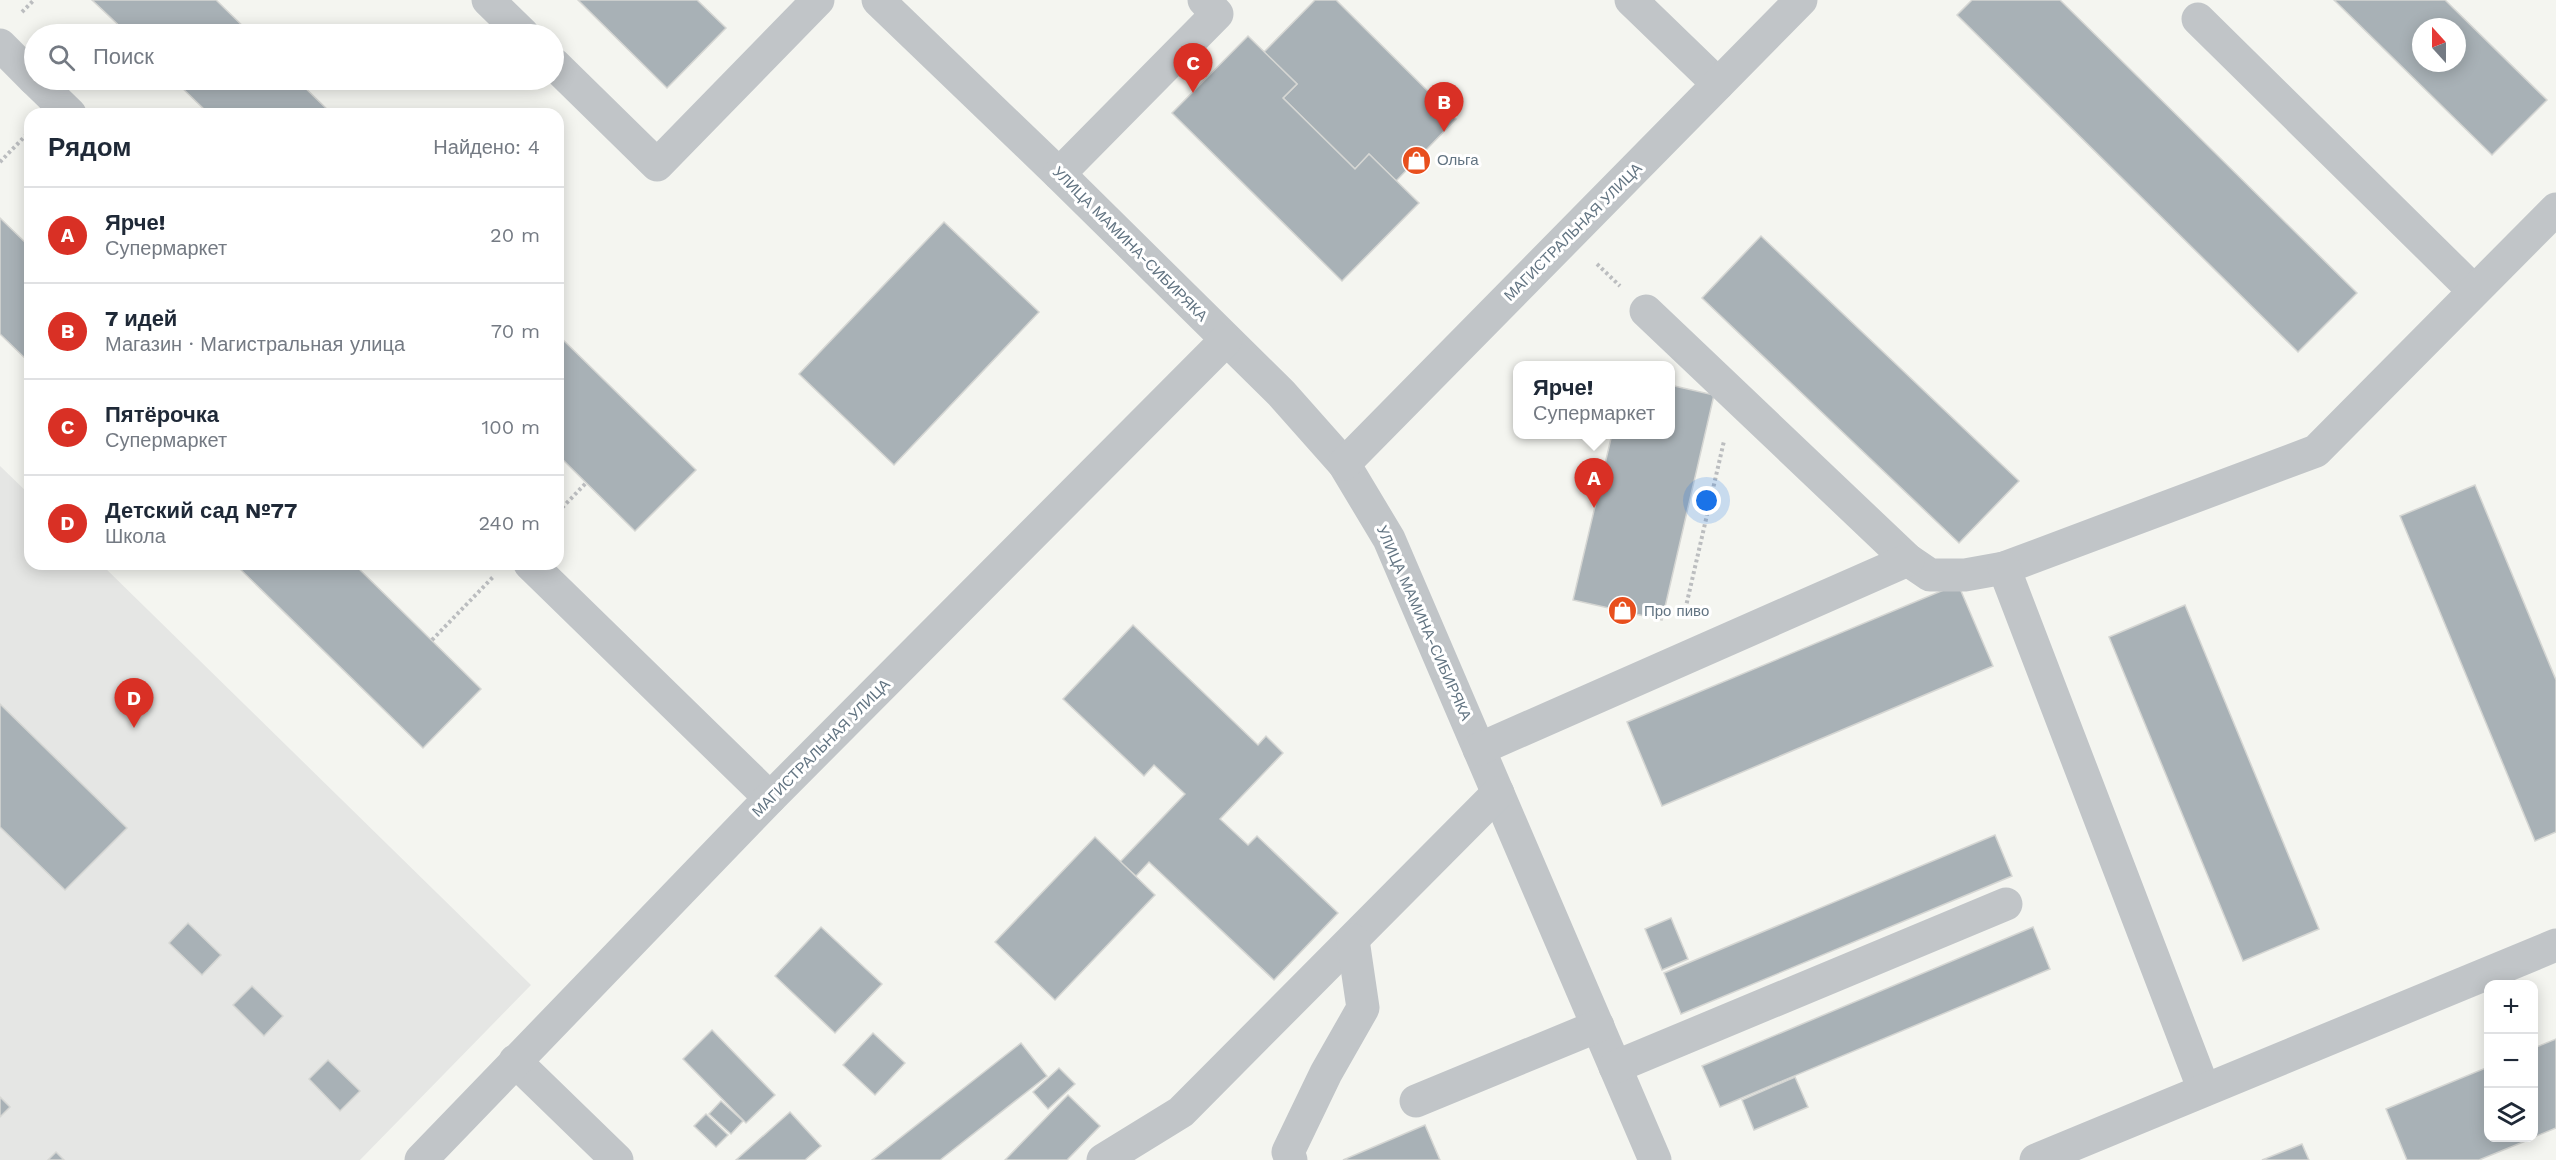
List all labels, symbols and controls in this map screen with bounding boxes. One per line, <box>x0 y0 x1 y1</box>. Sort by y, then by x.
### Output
north arrow <box>2412 18 2466 72</box>
search box <box>24 24 564 90</box>
icon: search <box>45 41 78 74</box>
text: Поиск <box>93 44 154 69</box>
pin: C <box>1174 44 1212 93</box>
pin: B <box>1424 82 1464 132</box>
text: Рядом <box>48 132 131 162</box>
text: Найдено: 4 <box>433 135 540 159</box>
shop icon: Ольга <box>1400 144 1432 176</box>
place label: Ольга <box>1437 151 1479 169</box>
street label: МАГИСТРАЛЬНАЯ УЛИЦА <box>1500 159 1646 305</box>
street label: УЛИЦА МАМИНА-СИБИРЯКА <box>1049 163 1211 325</box>
text: Ярче! <box>105 210 165 235</box>
text: A <box>61 223 74 247</box>
text: 20 m <box>490 223 540 247</box>
text: Супермаркет <box>105 236 227 260</box>
text: 7 идей <box>105 306 177 331</box>
text: B <box>61 319 74 343</box>
text: 70 m <box>491 319 540 343</box>
text: Магазин · Магистральная улица <box>105 332 405 356</box>
popup <box>1513 361 1675 439</box>
text: Ярче! <box>1533 375 1593 400</box>
text: Супермаркет <box>1533 401 1655 425</box>
text: Пятёрочка <box>105 402 219 427</box>
text: C <box>61 415 74 439</box>
text: 100 m <box>481 415 540 439</box>
text: Супермаркет <box>105 428 227 452</box>
pin: A <box>1574 458 1614 508</box>
your location <box>1692 486 1721 515</box>
text: Детский сад №77 <box>105 498 297 523</box>
text: D <box>60 511 75 535</box>
text: 240 m <box>478 511 540 535</box>
street label: УЛИЦА МАМИНА-СИБИРЯКА <box>1373 523 1475 723</box>
text: Школа <box>105 524 166 548</box>
shop icon: Про пиво <box>1607 595 1639 627</box>
place label: Про пиво <box>1644 602 1709 620</box>
street label: МАГИСТРАЛЬНАЯ УЛИЦА <box>748 675 894 821</box>
pin: D <box>114 678 154 728</box>
map controls <box>2484 980 2538 1142</box>
button: + <box>2484 980 2538 1034</box>
button: − <box>2484 1034 2538 1088</box>
button: layers <box>2484 1088 2538 1142</box>

